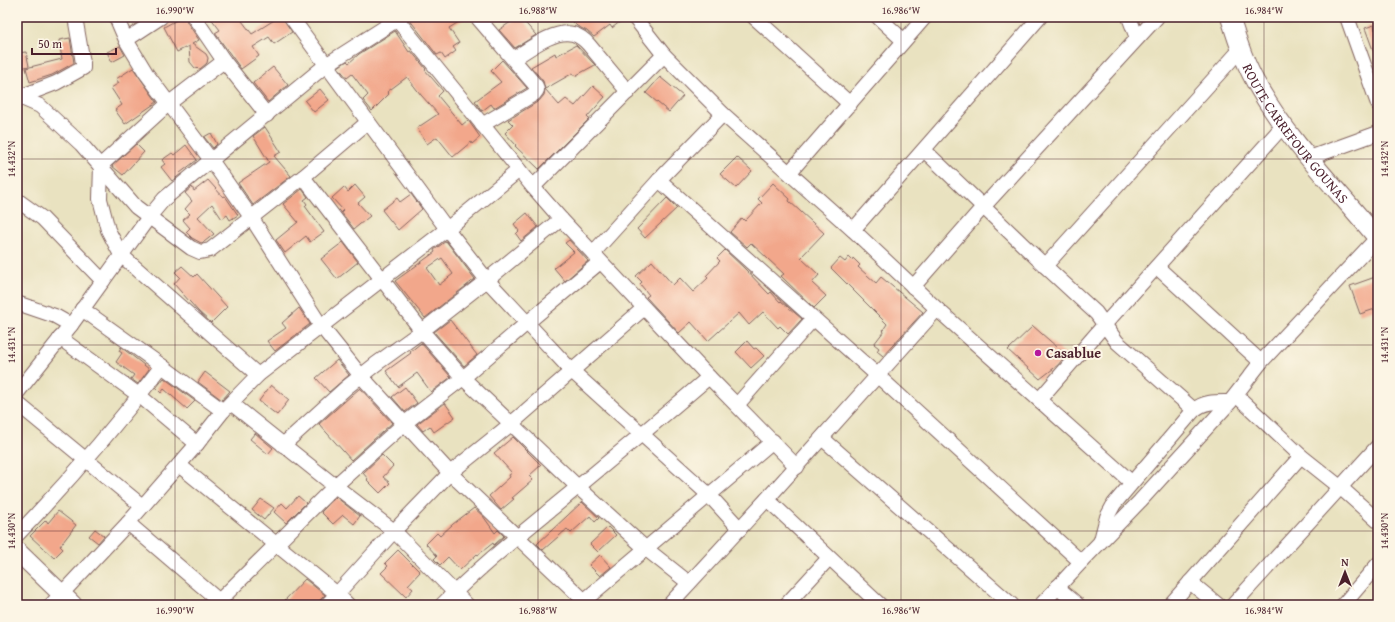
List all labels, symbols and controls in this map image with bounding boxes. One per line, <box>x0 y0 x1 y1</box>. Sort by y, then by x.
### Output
text: 16.990°W <box>156 3 195 18</box>
text: 16.988°W <box>519 3 558 18</box>
text: 16.986°W <box>882 3 921 18</box>
text: 16.984°W <box>1245 3 1284 18</box>
scale bar <box>32 30 116 56</box>
text: 50 m <box>38 35 62 52</box>
street label: ROUTE CARREFOUR GOUNAS <box>1238 60 1353 208</box>
text: 14.432°N <box>4 140 19 177</box>
text: 14.432°N <box>1377 140 1392 177</box>
text: 14.431°N <box>4 326 19 363</box>
text: 14.431°N <box>1377 326 1392 363</box>
place label: Casablue <box>1046 343 1101 363</box>
marker: Casablue <box>1033 348 1043 358</box>
text: 14.430°N <box>4 512 19 549</box>
text: 14.430°N <box>1377 512 1392 549</box>
north arrow <box>1325 552 1365 592</box>
text: N <box>1341 554 1349 570</box>
text: 16.990°W <box>156 603 195 618</box>
text: 16.988°W <box>519 603 558 618</box>
text: 16.986°W <box>882 603 921 618</box>
text: 16.984°W <box>1245 603 1284 618</box>

